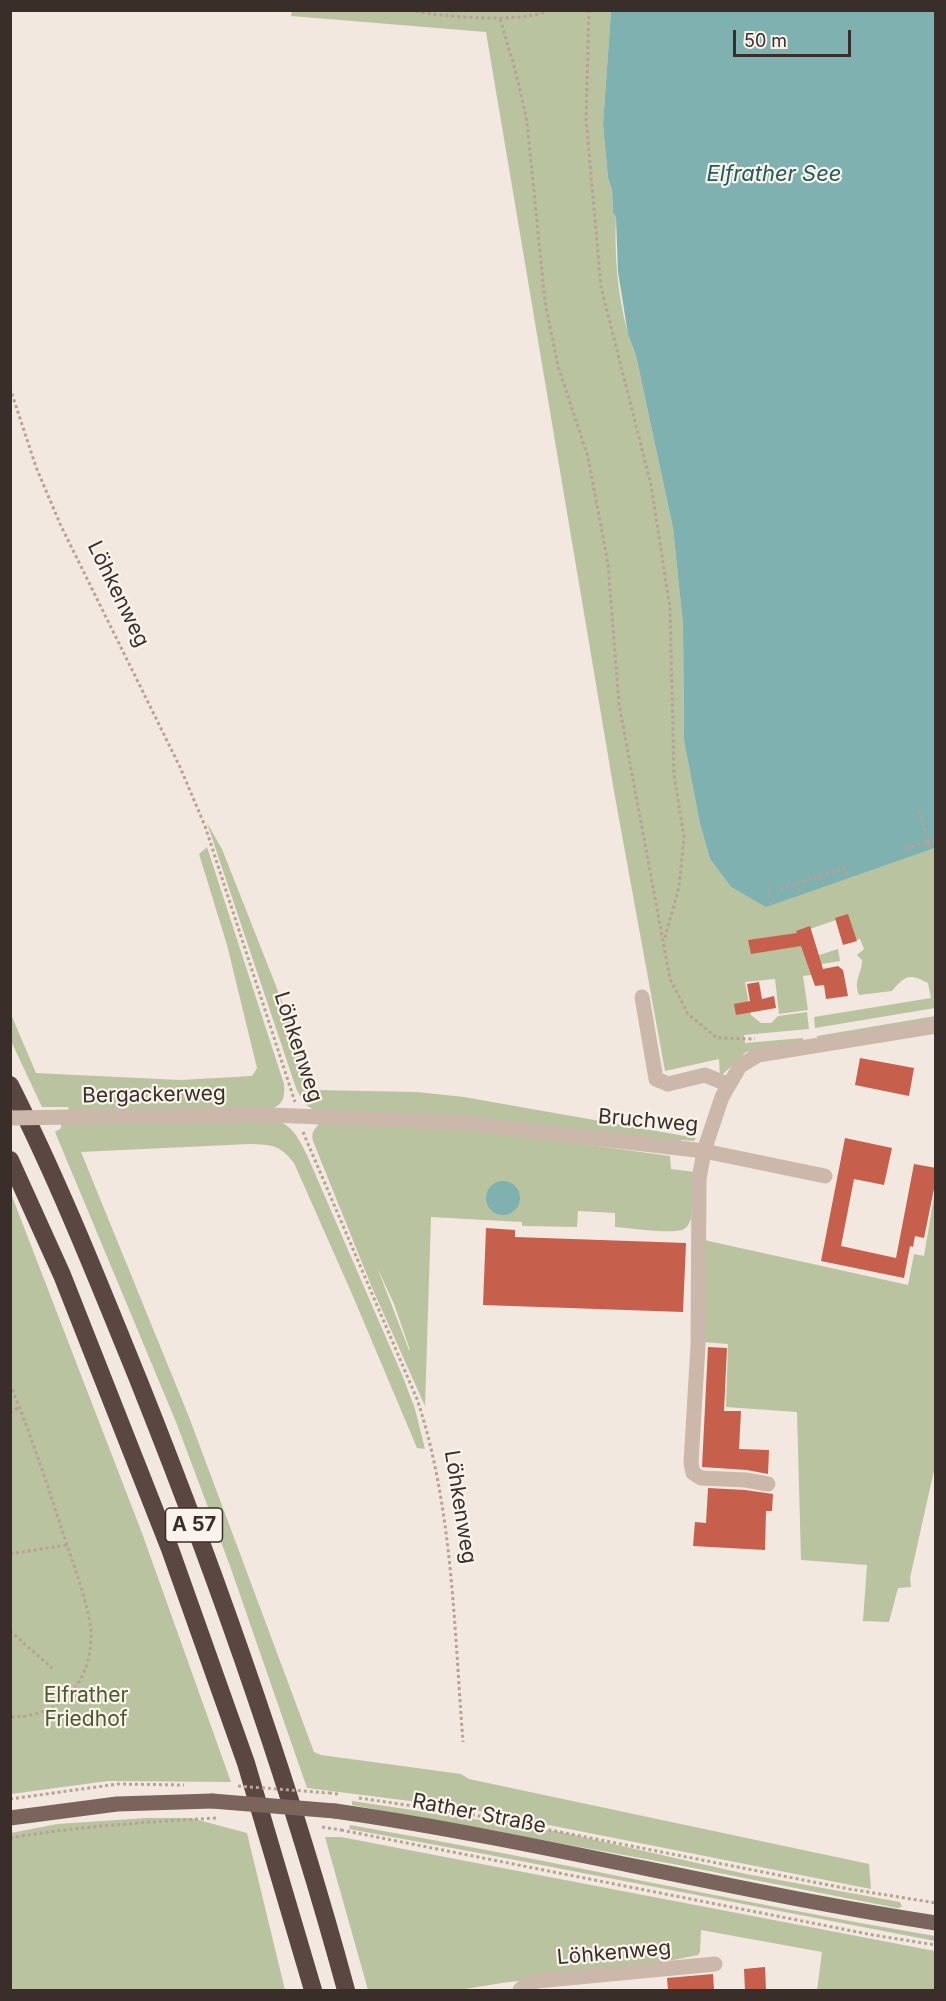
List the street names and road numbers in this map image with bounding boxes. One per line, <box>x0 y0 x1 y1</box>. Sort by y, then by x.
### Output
street label: Löhkenweg <box>82 537 154 651</box>
street label: Löhkenweg <box>268 989 328 1105</box>
street label: Bergackerweg <box>82 1081 226 1109</box>
street label: Bruchweg <box>597 1104 699 1138</box>
street label: Löhkenweg <box>439 1448 481 1566</box>
road number: A 57 <box>166 1508 222 1542</box>
street label: Rather Straße <box>410 1789 548 1839</box>
street label: Löhkenweg <box>556 1935 672 1971</box>

